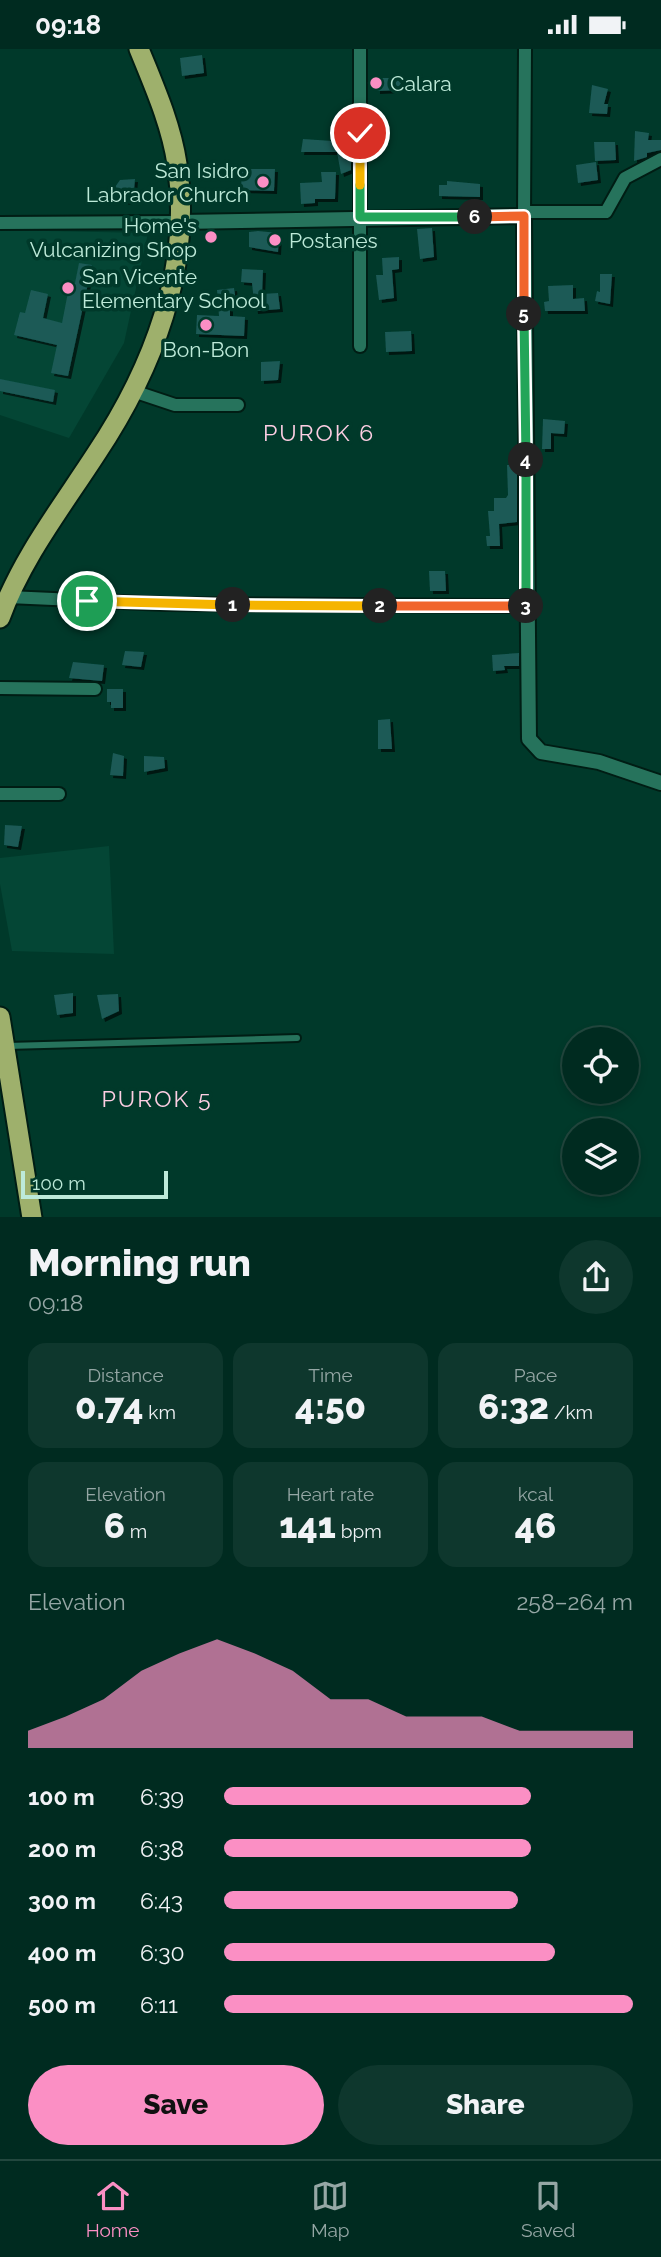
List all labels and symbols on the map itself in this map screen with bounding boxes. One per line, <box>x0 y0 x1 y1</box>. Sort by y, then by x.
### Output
place label: Calara <box>390 71 452 96</box>
marker: Calara <box>368 75 384 91</box>
pin <box>330 103 390 163</box>
place label: San Isidro Labrador Church <box>86 158 249 207</box>
marker: San Isidro Labrador Church <box>255 174 271 190</box>
pin: 6 <box>458 199 492 235</box>
place label: Home's Vulcanizing Shop <box>30 213 197 262</box>
place label: Postanes <box>289 228 378 253</box>
marker: Home's Vulcanizing Shop <box>203 229 219 245</box>
marker: Postanes <box>267 232 283 248</box>
place label: San Vicente Elementary School <box>82 264 266 313</box>
marker: San Vicente Elementary School <box>60 280 76 296</box>
pin: 5 <box>506 296 542 331</box>
marker: Bon-Bon <box>198 317 214 333</box>
place label: Bon-Bon <box>163 337 249 362</box>
district label: PUROK 6 <box>263 419 375 446</box>
pin: 4 <box>508 443 544 477</box>
pin <box>57 571 117 631</box>
pin: 1 <box>216 587 250 623</box>
pin: 2 <box>362 589 398 623</box>
pin: 3 <box>508 589 544 623</box>
district label: PUROK 5 <box>102 1085 212 1112</box>
scale bar <box>21 1169 168 1200</box>

